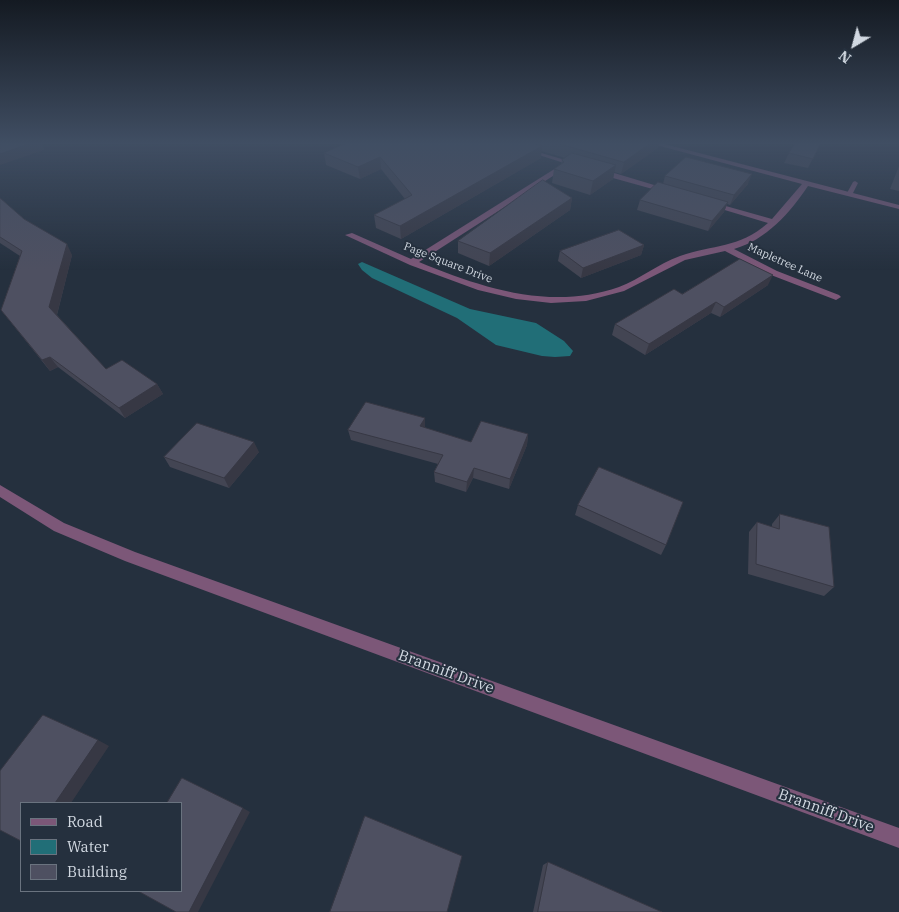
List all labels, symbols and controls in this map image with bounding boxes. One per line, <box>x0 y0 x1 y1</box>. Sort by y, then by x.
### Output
north arrow <box>829 20 879 70</box>
text: N <box>835 46 855 68</box>
street label: Page Square Drive <box>402 240 494 286</box>
street label: Mapletree Lane <box>746 241 824 285</box>
street label: Branniff Drive <box>396 646 496 698</box>
street label: Branniff Drive <box>776 785 876 837</box>
legend <box>20 802 182 892</box>
text: Road <box>67 812 103 831</box>
text: Water <box>67 837 109 856</box>
text: Building <box>67 862 127 881</box>

